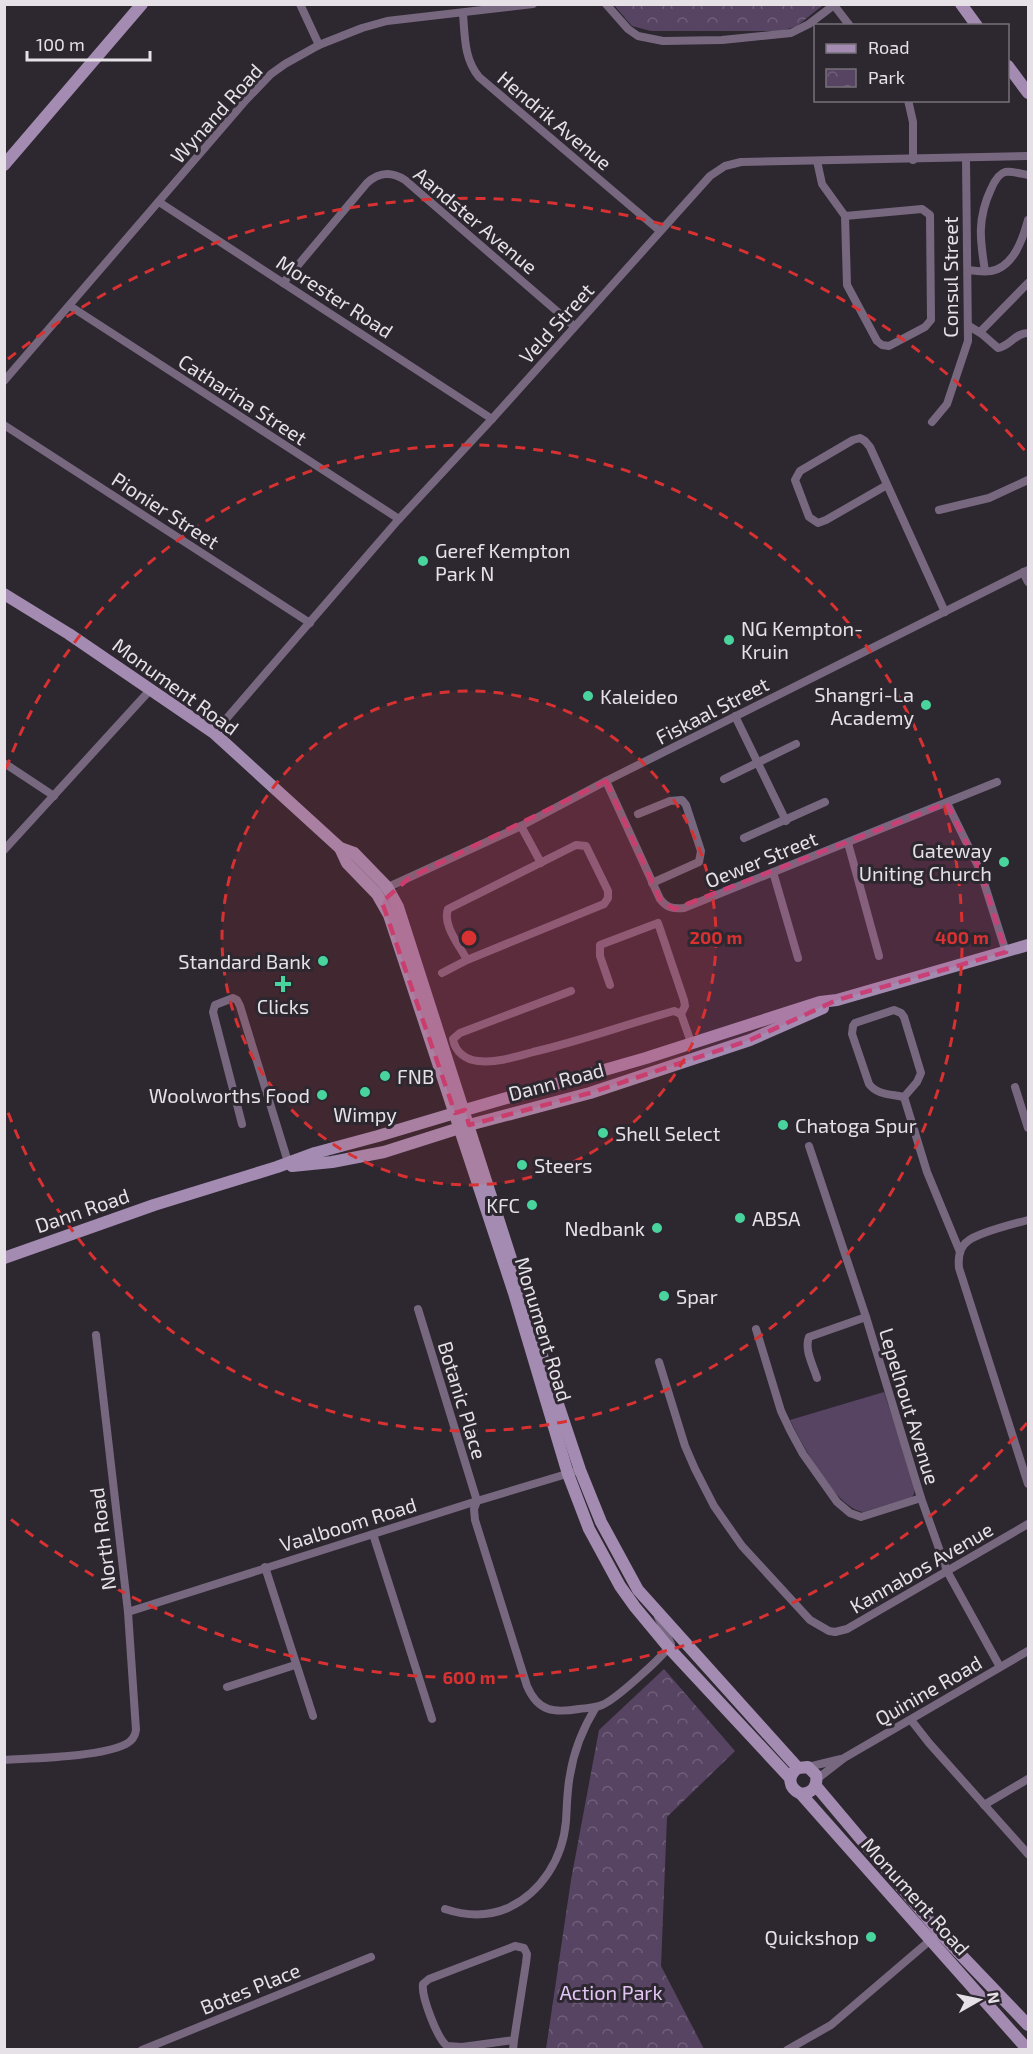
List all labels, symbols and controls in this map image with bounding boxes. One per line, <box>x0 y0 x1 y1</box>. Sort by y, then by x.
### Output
scale bar <box>27 24 150 62</box>
legend <box>814 24 1009 102</box>
text: 100 m <box>36 33 85 55</box>
text: Road <box>868 36 909 58</box>
street label: Wynand Road <box>165 58 267 168</box>
street label: Hendrik Avenue <box>493 65 617 175</box>
text: Park <box>868 66 905 88</box>
street label: Aandster Avenue <box>409 161 543 279</box>
street label: Consul Street <box>938 216 962 338</box>
street label: Morester Road <box>272 249 398 343</box>
street label: Veld Street <box>514 278 598 368</box>
street label: Catharina Street <box>174 349 312 450</box>
street label: Pionier Street <box>108 466 224 554</box>
place label: Geref Kempton Park N <box>435 538 570 585</box>
marker: Geref Kempton Park N <box>416 554 430 568</box>
place label: NG Kempton- Kruin <box>741 616 863 663</box>
street label: Monument Road <box>108 632 244 740</box>
marker: NG Kempton- Kruin <box>722 633 736 647</box>
street label: Fiskaal Street <box>652 671 773 749</box>
place label: Shangri-La Academy <box>814 682 914 729</box>
place label: Kaleideo <box>600 684 678 708</box>
marker: Kaleideo <box>581 689 595 703</box>
marker: Shangri-La Academy <box>919 698 933 712</box>
street label: Oewer Street <box>701 825 821 892</box>
place label: Gateway Uniting Church <box>859 838 992 885</box>
marker: Gateway Uniting Church <box>997 855 1011 869</box>
text: 200 m <box>690 926 742 948</box>
text: 400 m <box>935 926 989 948</box>
centre of rings <box>459 928 479 948</box>
place label: Standard Bank <box>178 949 311 973</box>
marker: Standard Bank <box>316 954 330 968</box>
marker: Clicks <box>276 977 290 991</box>
place label: Clicks <box>257 994 309 1018</box>
street label: Dann Road <box>506 1057 606 1105</box>
place label: FNB <box>397 1064 434 1088</box>
marker: FNB <box>378 1069 392 1083</box>
place label: Woolworths Food <box>149 1083 310 1107</box>
marker: Wimpy <box>358 1085 372 1099</box>
marker: Woolworths Food <box>315 1088 329 1102</box>
place label: Wimpy <box>333 1102 397 1126</box>
place label: Chatoga Spur <box>795 1113 917 1137</box>
marker: Chatoga Spur <box>776 1118 790 1132</box>
place label: Shell Select <box>615 1121 721 1145</box>
marker: Shell Select <box>596 1126 610 1140</box>
place label: Steers <box>534 1153 592 1177</box>
marker: Steers <box>515 1158 529 1172</box>
street label: Dann Road <box>32 1183 132 1237</box>
place label: KFC <box>486 1193 520 1217</box>
marker: KFC <box>525 1198 539 1212</box>
place label: ABSA <box>752 1206 801 1230</box>
marker: ABSA <box>733 1211 747 1225</box>
place label: Nedbank <box>565 1216 645 1240</box>
marker: Nedbank <box>650 1221 664 1235</box>
street label: Monument Road <box>511 1254 577 1404</box>
place label: Spar <box>676 1284 718 1308</box>
marker: Spar <box>657 1289 671 1303</box>
street label: Lepelhout Avenue <box>875 1325 945 1487</box>
street label: Botanic Place <box>434 1338 492 1462</box>
street label: North Road <box>84 1486 120 1592</box>
street label: Vaalboom Road <box>277 1492 419 1556</box>
street label: Kannabos Avenue <box>845 1516 997 1618</box>
street label: Quinine Road <box>870 1650 986 1730</box>
text: 600 m <box>442 1666 496 1688</box>
street label: Monument Road <box>857 1832 975 1960</box>
place label: Quickshop <box>765 1925 859 1949</box>
marker: Quickshop <box>864 1930 878 1944</box>
street label: Botes Place <box>196 1957 304 2019</box>
north arrow <box>949 1970 1009 2030</box>
park label: Action Park <box>559 1980 663 2004</box>
text: N <box>984 1990 1005 2005</box>

